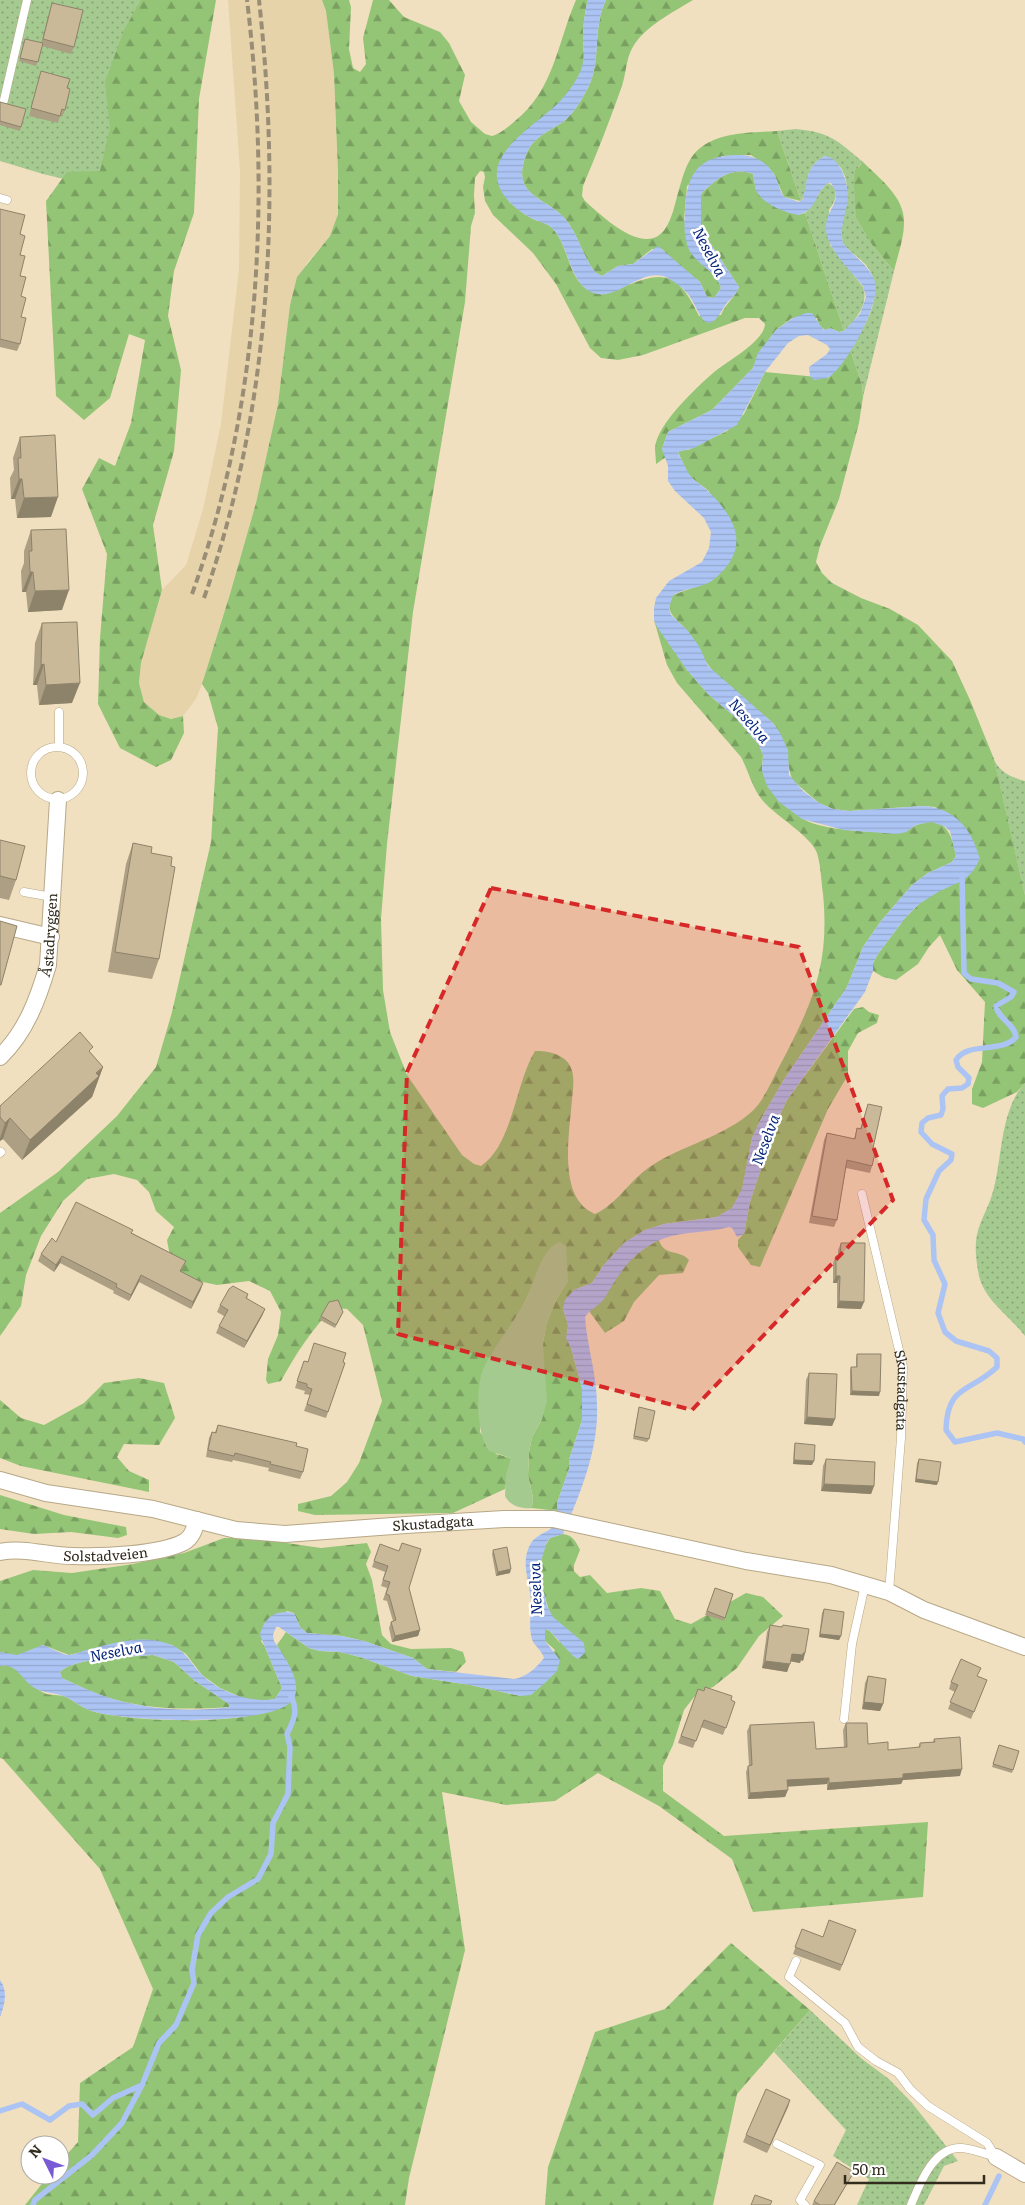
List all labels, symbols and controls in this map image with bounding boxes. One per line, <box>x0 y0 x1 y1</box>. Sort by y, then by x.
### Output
water label: Neselva <box>688 223 733 280</box>
water label: Neselva <box>724 692 776 748</box>
street label: Åstadryggen <box>34 892 61 979</box>
water label: Neselva <box>744 1110 785 1168</box>
street label: Skustadgata <box>890 1347 914 1432</box>
street label: Skustadgata <box>391 1510 474 1535</box>
street label: Solstadveien <box>63 1541 149 1565</box>
water label: Neselva <box>522 1562 547 1616</box>
water label: Neselva <box>88 1634 144 1667</box>
north arrow <box>20 2135 70 2185</box>
text: N <box>23 2139 46 2162</box>
scale bar <box>845 2152 984 2184</box>
text: 50 m <box>852 2157 886 2180</box>

